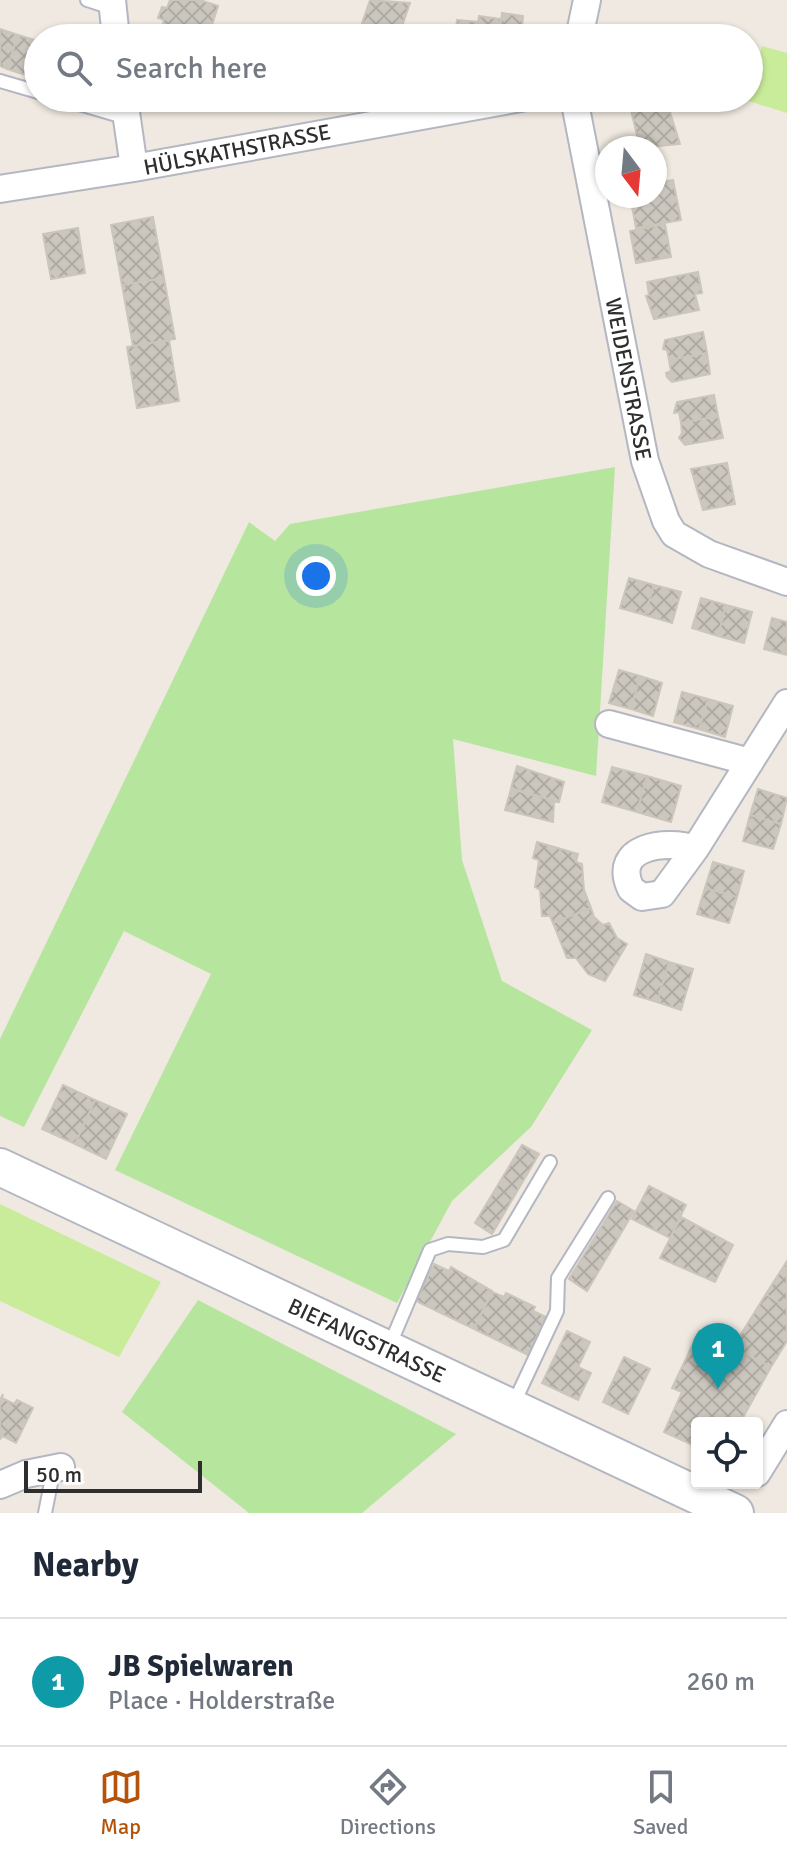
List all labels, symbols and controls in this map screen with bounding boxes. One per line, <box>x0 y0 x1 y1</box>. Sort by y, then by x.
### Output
search box <box>24 24 763 112</box>
icon: search <box>52 46 96 90</box>
text: Search here <box>116 50 267 87</box>
street label: HÜLSKATHSTRASSE <box>141 118 333 181</box>
north arrow <box>595 136 667 208</box>
street label: WEIDENSTRASSE <box>599 295 658 463</box>
your location <box>296 556 336 596</box>
street label: BIEFANGSTRASSE <box>284 1292 450 1389</box>
pin: 1 <box>692 1323 744 1389</box>
map controls <box>691 1417 763 1489</box>
button: locate <box>691 1417 763 1489</box>
scale bar <box>24 1457 202 1493</box>
text: 50 m <box>36 1461 82 1488</box>
text: Nearby <box>32 1544 139 1586</box>
text: JB Spielwaren <box>108 1648 294 1685</box>
text: 1 <box>51 1666 65 1698</box>
text: 260 m <box>686 1666 755 1698</box>
text: Place · Holderstraße <box>108 1685 335 1717</box>
tab: Map <box>99 1765 143 1840</box>
tab: Directions <box>340 1765 436 1840</box>
tab: Saved <box>633 1765 688 1840</box>

